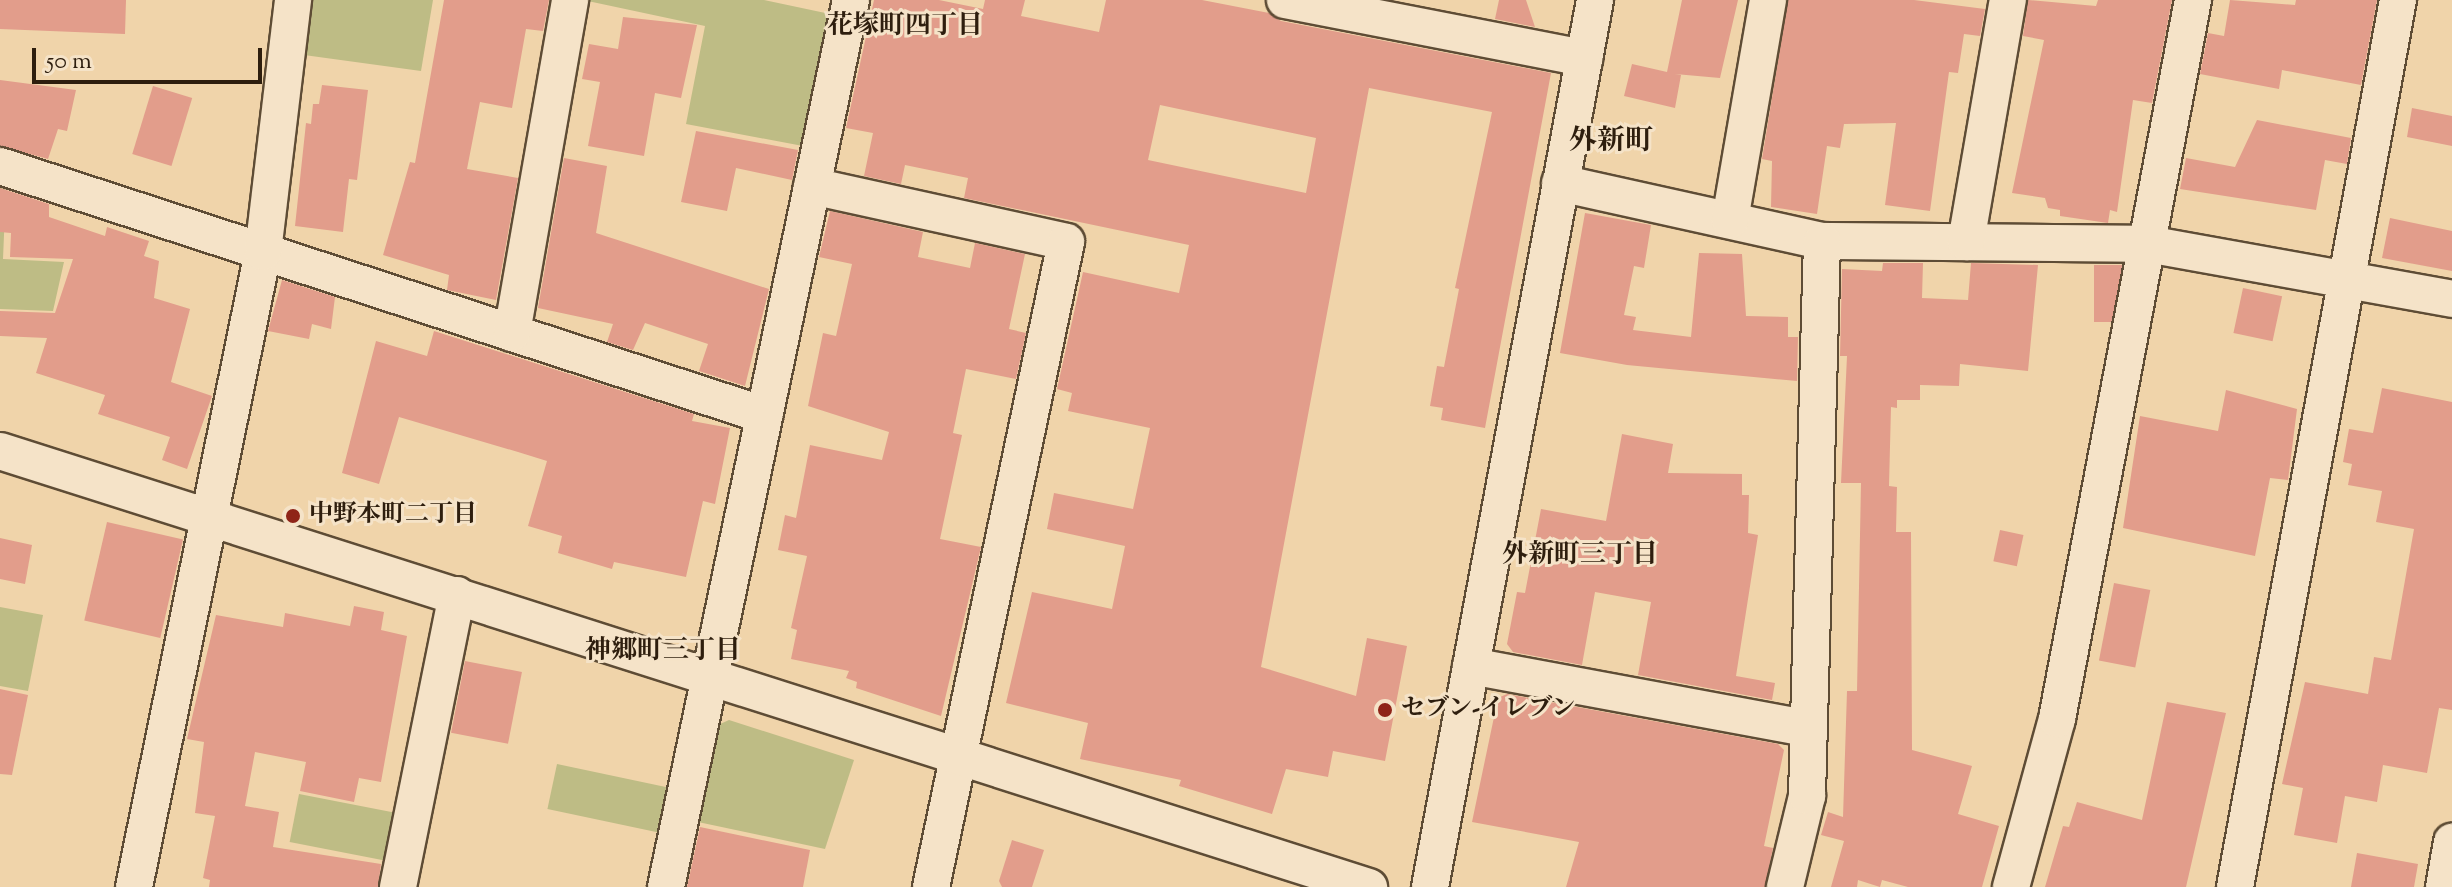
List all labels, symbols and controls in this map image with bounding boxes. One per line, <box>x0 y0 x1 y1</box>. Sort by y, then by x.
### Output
district label: 花塚町四丁目 <box>827 11 983 43</box>
scale bar <box>36 32 266 82</box>
text: 50 m <box>46 45 92 79</box>
district label: 外新町 <box>1569 125 1653 159</box>
place label: 中野本町二丁目 <box>309 502 477 530</box>
marker: 中野本町二丁目 <box>284 507 302 525</box>
district label: 外新町三丁目 <box>1502 540 1658 572</box>
district label: 神郷町三丁目 <box>585 636 741 668</box>
place label: セブン-イレブン <box>1401 696 1577 724</box>
marker: セブン-イレブン <box>1376 701 1394 719</box>

